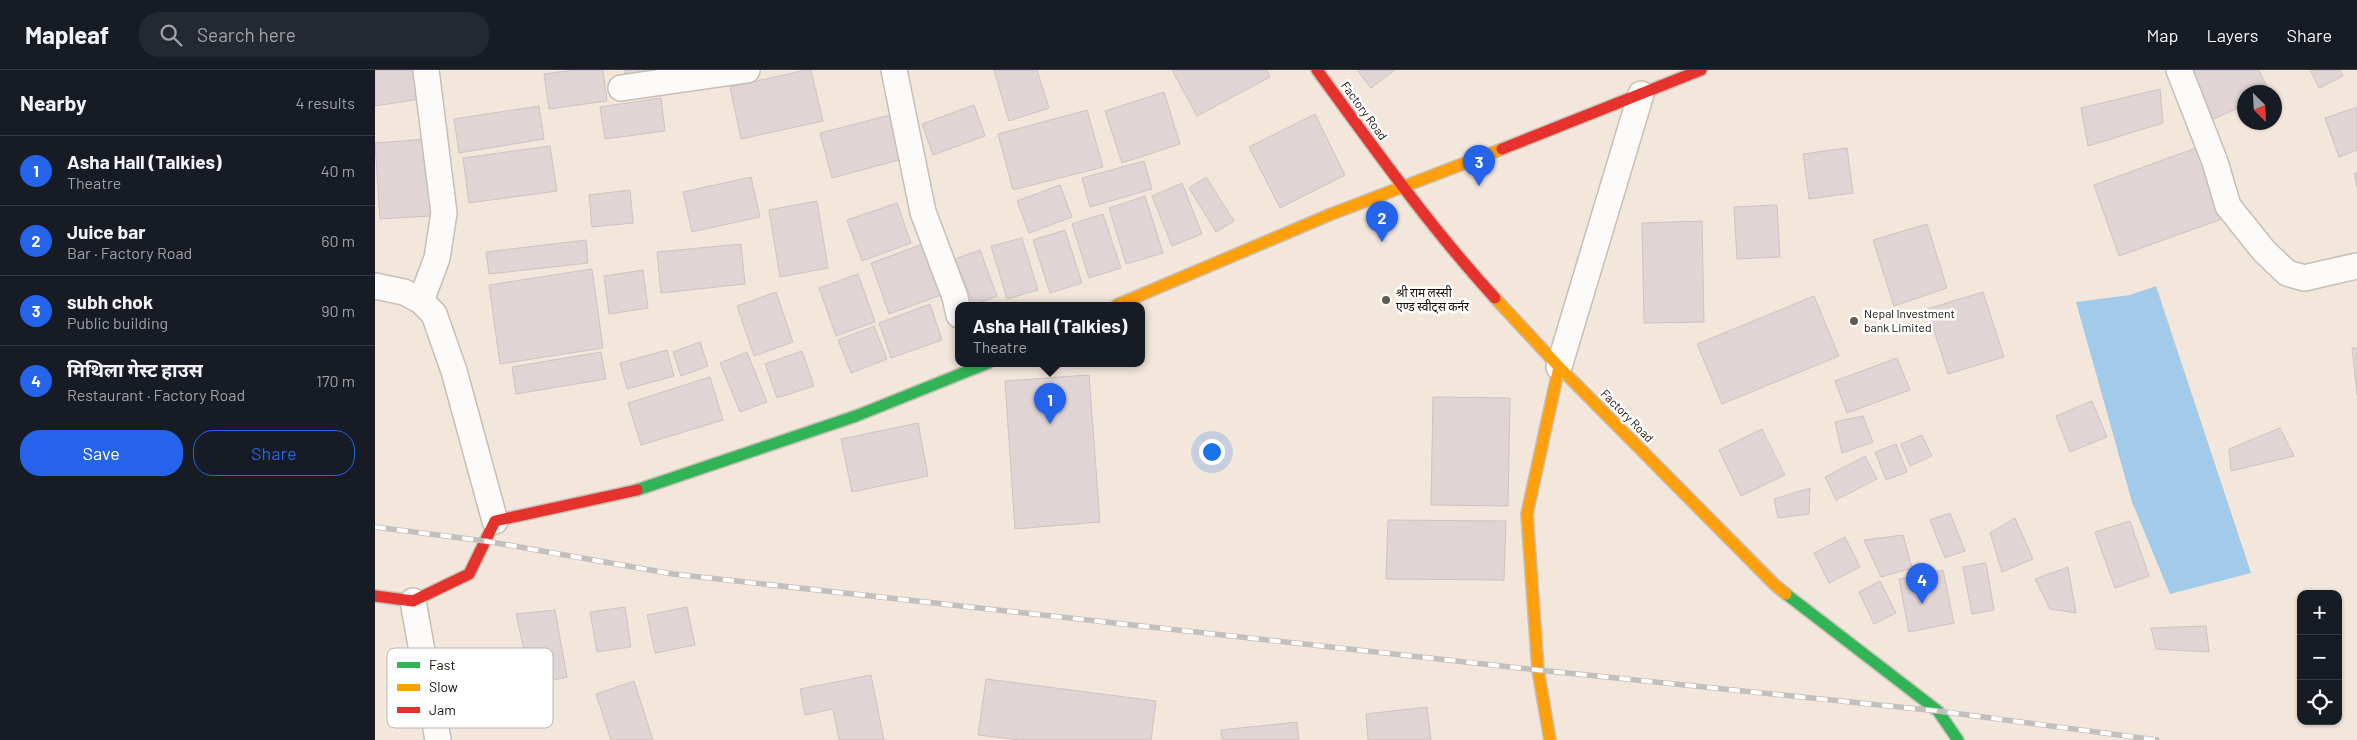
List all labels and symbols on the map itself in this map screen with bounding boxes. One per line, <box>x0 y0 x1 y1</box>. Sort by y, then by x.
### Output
street label: Factory Road <box>1339 79 1391 142</box>
north arrow <box>2237 85 2282 130</box>
pin: 3 <box>1463 145 1495 186</box>
pin: 2 <box>1366 201 1398 242</box>
place label: श्री राम लस्सी एण्ड स्वीट्स कर्नर <box>1396 285 1470 314</box>
marker: श्री राम लस्सी एण्ड स्वीट्स कर्नर <box>1380 294 1392 306</box>
place label: Nepal Investment bank Limited <box>1864 306 1955 334</box>
marker: Nepal Investment bank Limited <box>1848 315 1860 327</box>
pin: 1 <box>1034 383 1066 424</box>
street label: Factory Road <box>1598 386 1657 445</box>
your location <box>1199 439 1225 465</box>
pin: 4 <box>1906 563 1938 604</box>
legend <box>387 648 553 728</box>
text: Fast <box>429 656 455 673</box>
text: Slow <box>429 678 458 695</box>
text: Jam <box>429 701 456 718</box>

